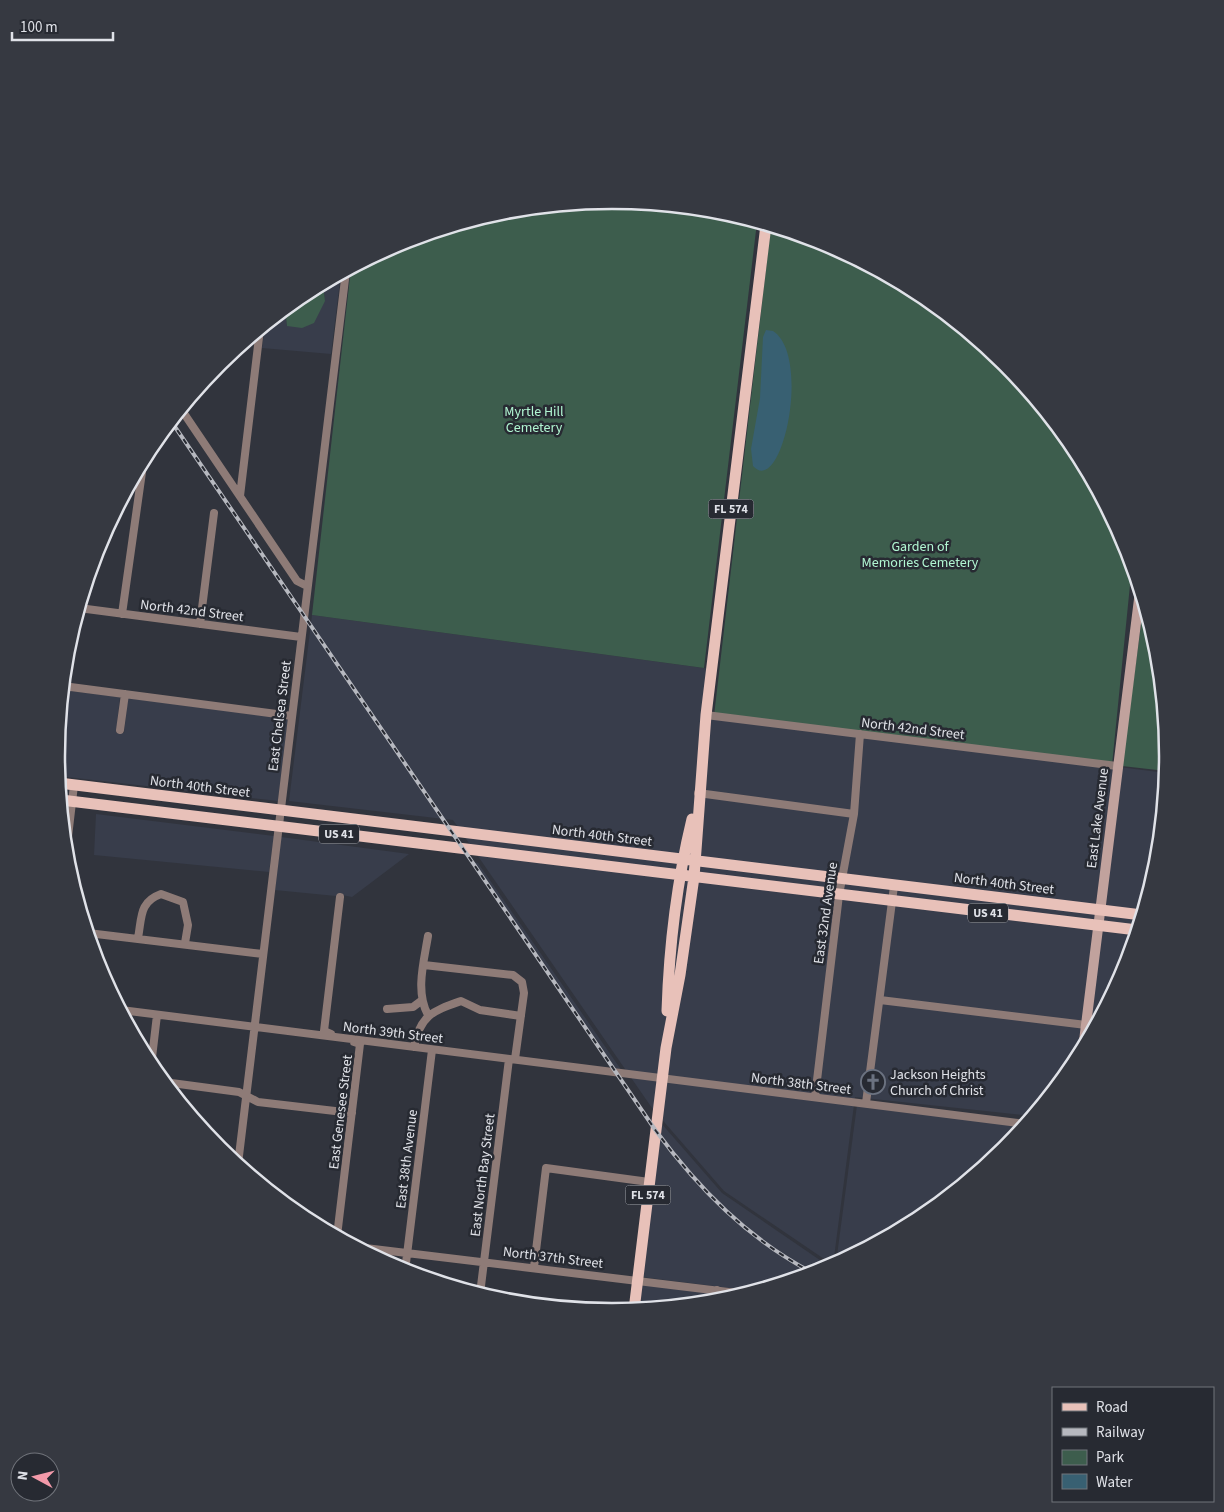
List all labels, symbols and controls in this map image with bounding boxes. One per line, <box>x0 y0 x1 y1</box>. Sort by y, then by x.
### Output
scale bar <box>12 10 114 42</box>
text: 100 m <box>20 17 58 38</box>
park label: Myrtle Hill Cemetery <box>504 402 564 438</box>
road number: FL 574 <box>708 499 754 518</box>
park label: Garden of Memories Cemetery <box>862 537 979 573</box>
street label: North 42nd Street <box>139 595 245 627</box>
street label: East Chelsea Street <box>263 659 297 773</box>
street label: North 42nd Street <box>860 713 966 745</box>
street label: East Lake Avenue <box>1082 767 1114 869</box>
street label: North 40th Street <box>149 771 251 803</box>
street label: North 40th Street <box>551 820 653 852</box>
road number: US 41 <box>319 824 359 844</box>
street label: East 32nd Avenue <box>809 861 843 965</box>
street label: North 40th Street <box>953 868 1055 900</box>
road number: US 41 <box>968 904 1008 922</box>
street label: North 39th Street <box>342 1017 444 1049</box>
street label: East Genesee Street <box>324 1053 358 1171</box>
place label: Jackson Heights Church of Christ <box>890 1065 986 1101</box>
street label: North 38th Street <box>750 1068 852 1100</box>
church icon: Jackson Heights Church of Christ <box>860 1069 886 1095</box>
street label: East 38th Avenue <box>391 1108 423 1210</box>
street label: East North Bay Street <box>466 1112 501 1238</box>
road number: FL 574 <box>626 1186 670 1204</box>
street label: North 37th Street <box>502 1242 604 1274</box>
legend <box>1052 1387 1214 1502</box>
text: Road <box>1096 1397 1128 1418</box>
text: Railway <box>1096 1422 1145 1443</box>
text: Park <box>1096 1447 1125 1468</box>
north arrow <box>10 1452 60 1502</box>
text: N <box>13 1470 34 1481</box>
text: Water <box>1096 1472 1133 1493</box>

